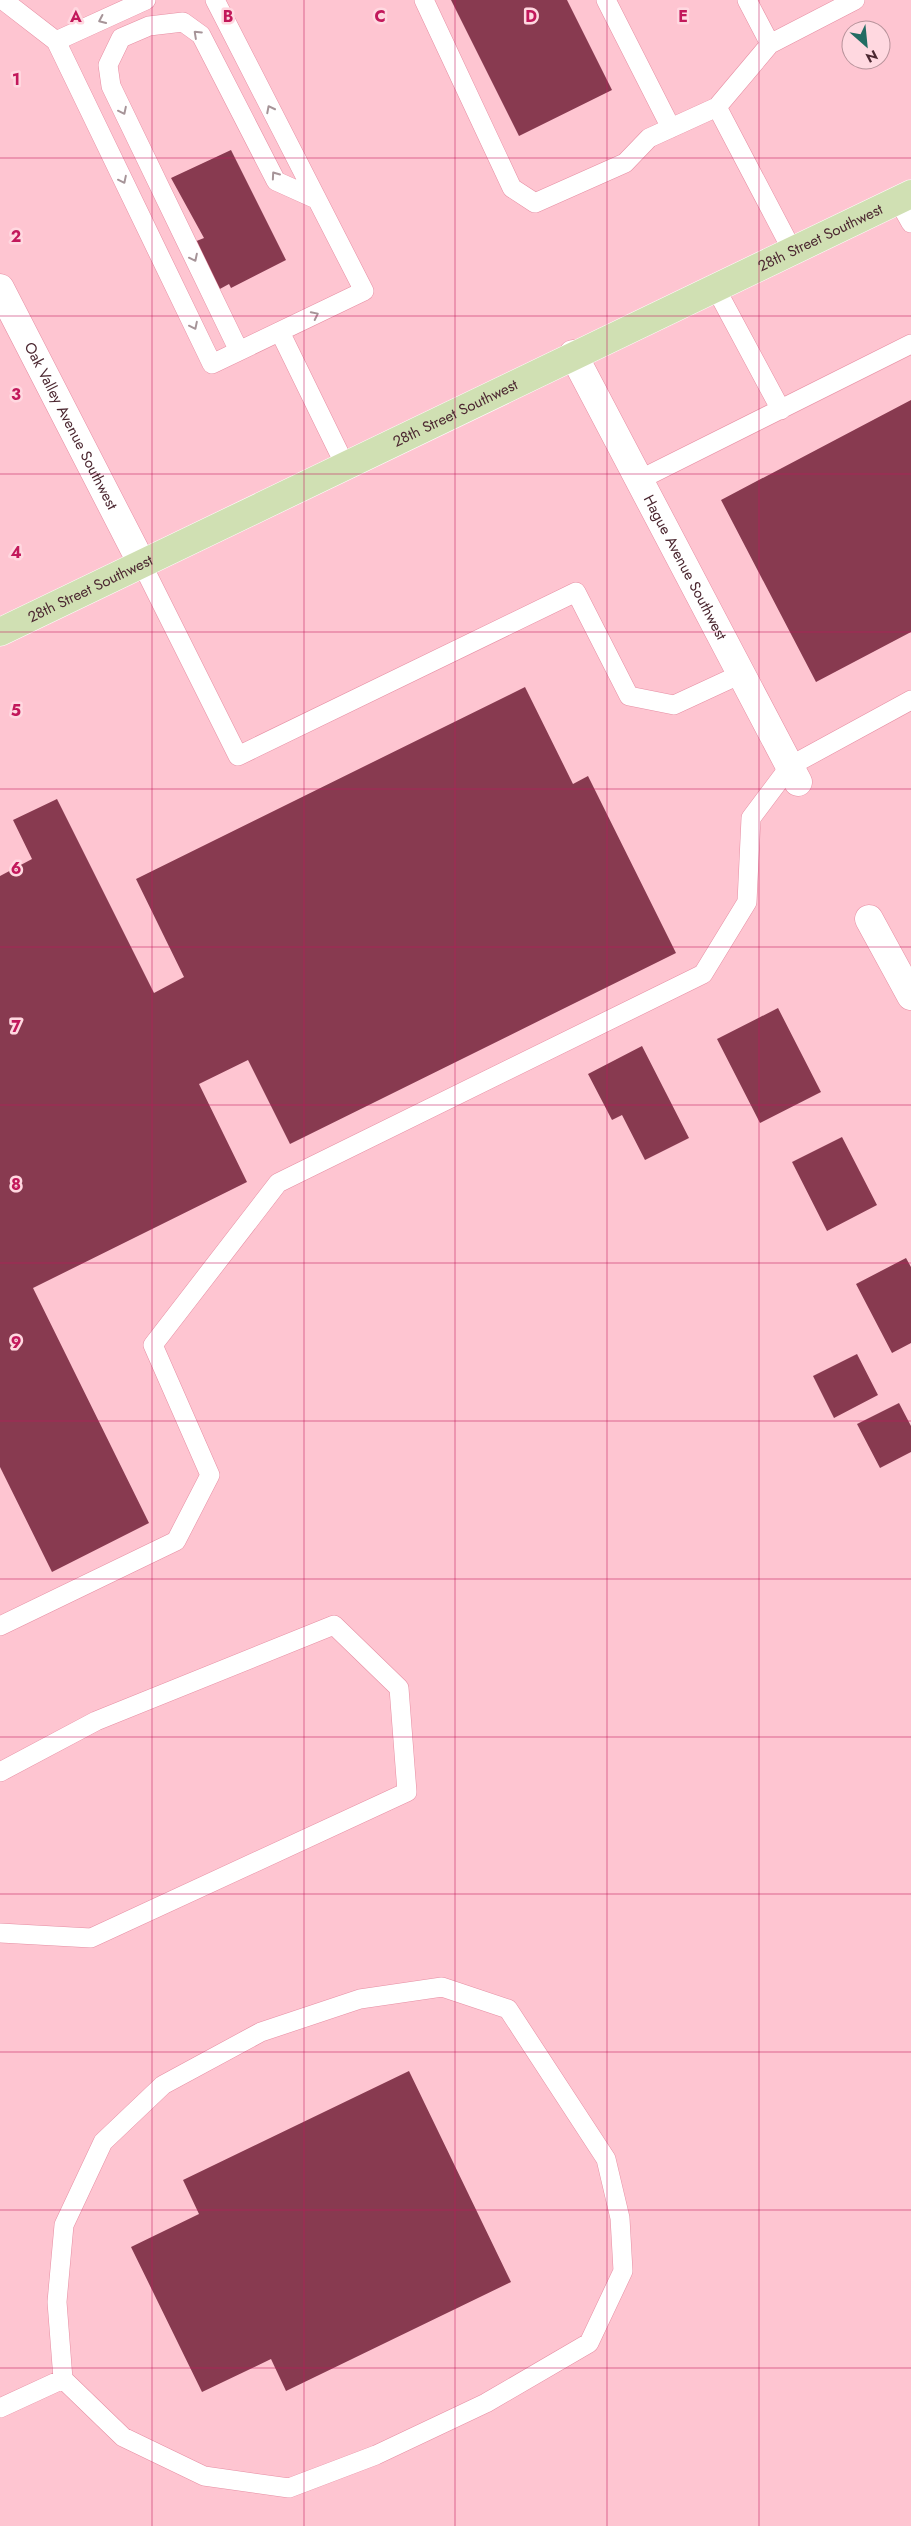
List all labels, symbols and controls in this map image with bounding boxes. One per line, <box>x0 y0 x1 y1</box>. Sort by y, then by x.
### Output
text: A <box>69 5 82 28</box>
text: B <box>223 5 233 28</box>
text: C <box>374 5 386 28</box>
text: D <box>525 5 537 28</box>
text: E <box>678 5 688 28</box>
one-way arrow <box>98 14 107 25</box>
north arrow <box>841 20 891 70</box>
one-way arrow <box>194 31 203 40</box>
text: N <box>862 45 881 68</box>
text: 1 <box>12 68 20 91</box>
one-way arrow <box>266 105 276 114</box>
one-way arrow <box>117 106 127 115</box>
one-way arrow <box>271 172 281 181</box>
one-way arrow <box>117 175 127 184</box>
street label: 28th Street Southwest <box>754 198 887 277</box>
text: 2 <box>11 225 21 248</box>
one-way arrow <box>187 253 198 262</box>
one-way arrow <box>309 311 318 321</box>
one-way arrow <box>187 321 197 330</box>
street label: Oak Valley Avenue Southwest <box>19 338 123 514</box>
street label: 28th Street Southwest <box>389 374 522 453</box>
text: 3 <box>11 383 21 406</box>
street label: Hague Avenue Southwest <box>638 491 733 644</box>
text: 4 <box>10 541 22 564</box>
street label: 28th Street Southwest <box>24 549 157 628</box>
text: 5 <box>11 699 21 722</box>
text: 6 <box>11 857 21 880</box>
text: 7 <box>11 1015 21 1038</box>
text: 8 <box>11 1173 21 1196</box>
text: 9 <box>11 1331 21 1354</box>

